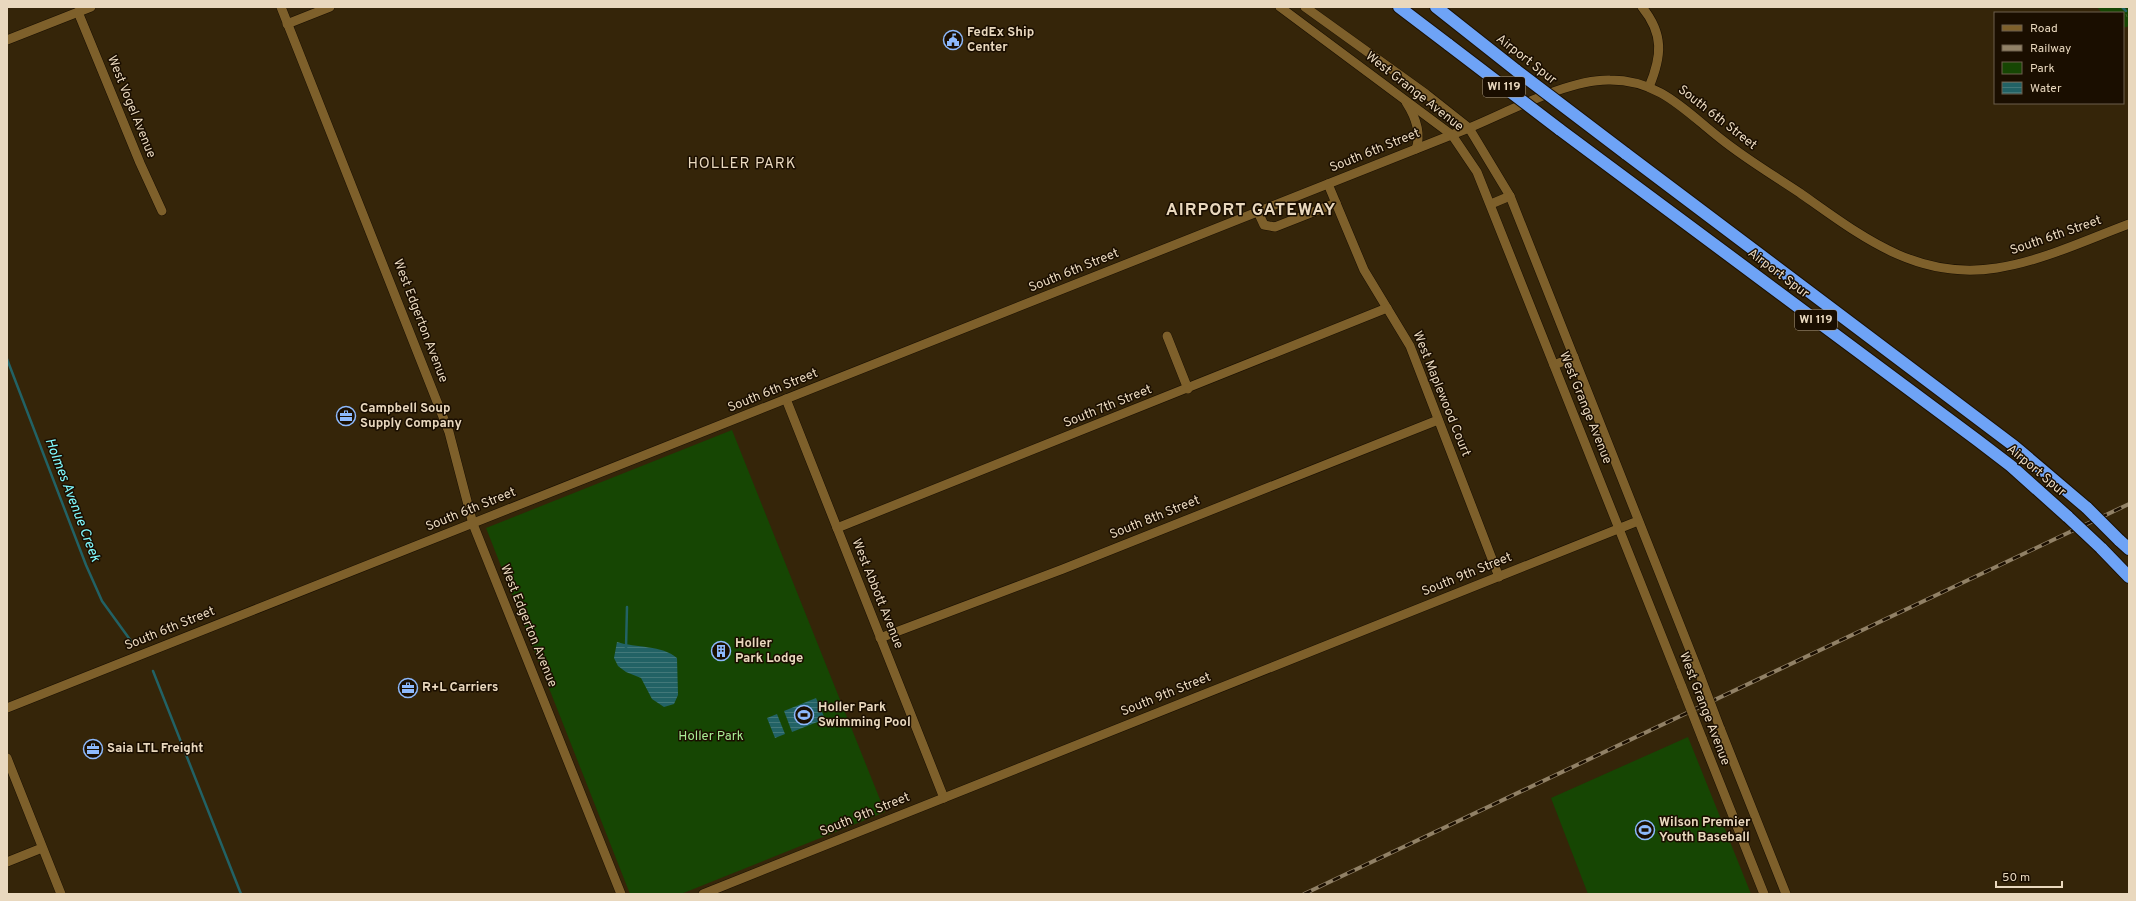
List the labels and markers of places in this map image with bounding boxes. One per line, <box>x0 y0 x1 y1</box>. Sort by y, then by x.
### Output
place label: FedEx Ship Center <box>967 25 1034 56</box>
public building icon: FedEx Ship Center <box>942 29 964 51</box>
place label: Campbell Soup Supply Company <box>360 401 462 432</box>
office icon: Campbell Soup Supply Company <box>335 405 357 427</box>
place label: Holler Park Lodge <box>735 636 803 667</box>
building icon: Holler Park Lodge <box>710 640 732 662</box>
office icon: R+L Carriers <box>397 677 419 699</box>
place label: R+L Carriers <box>422 680 498 696</box>
place label: Holler Park Swimming Pool <box>818 700 911 731</box>
sports icon: Holler Park Swimming Pool <box>793 704 815 726</box>
office icon: Saia LTL Freight <box>82 738 104 760</box>
place label: Saia LTL Freight <box>107 741 203 757</box>
place label: Wilson Premier Youth Baseball <box>1659 815 1751 846</box>
sports icon: Wilson Premier Youth Baseball <box>1634 819 1656 841</box>

